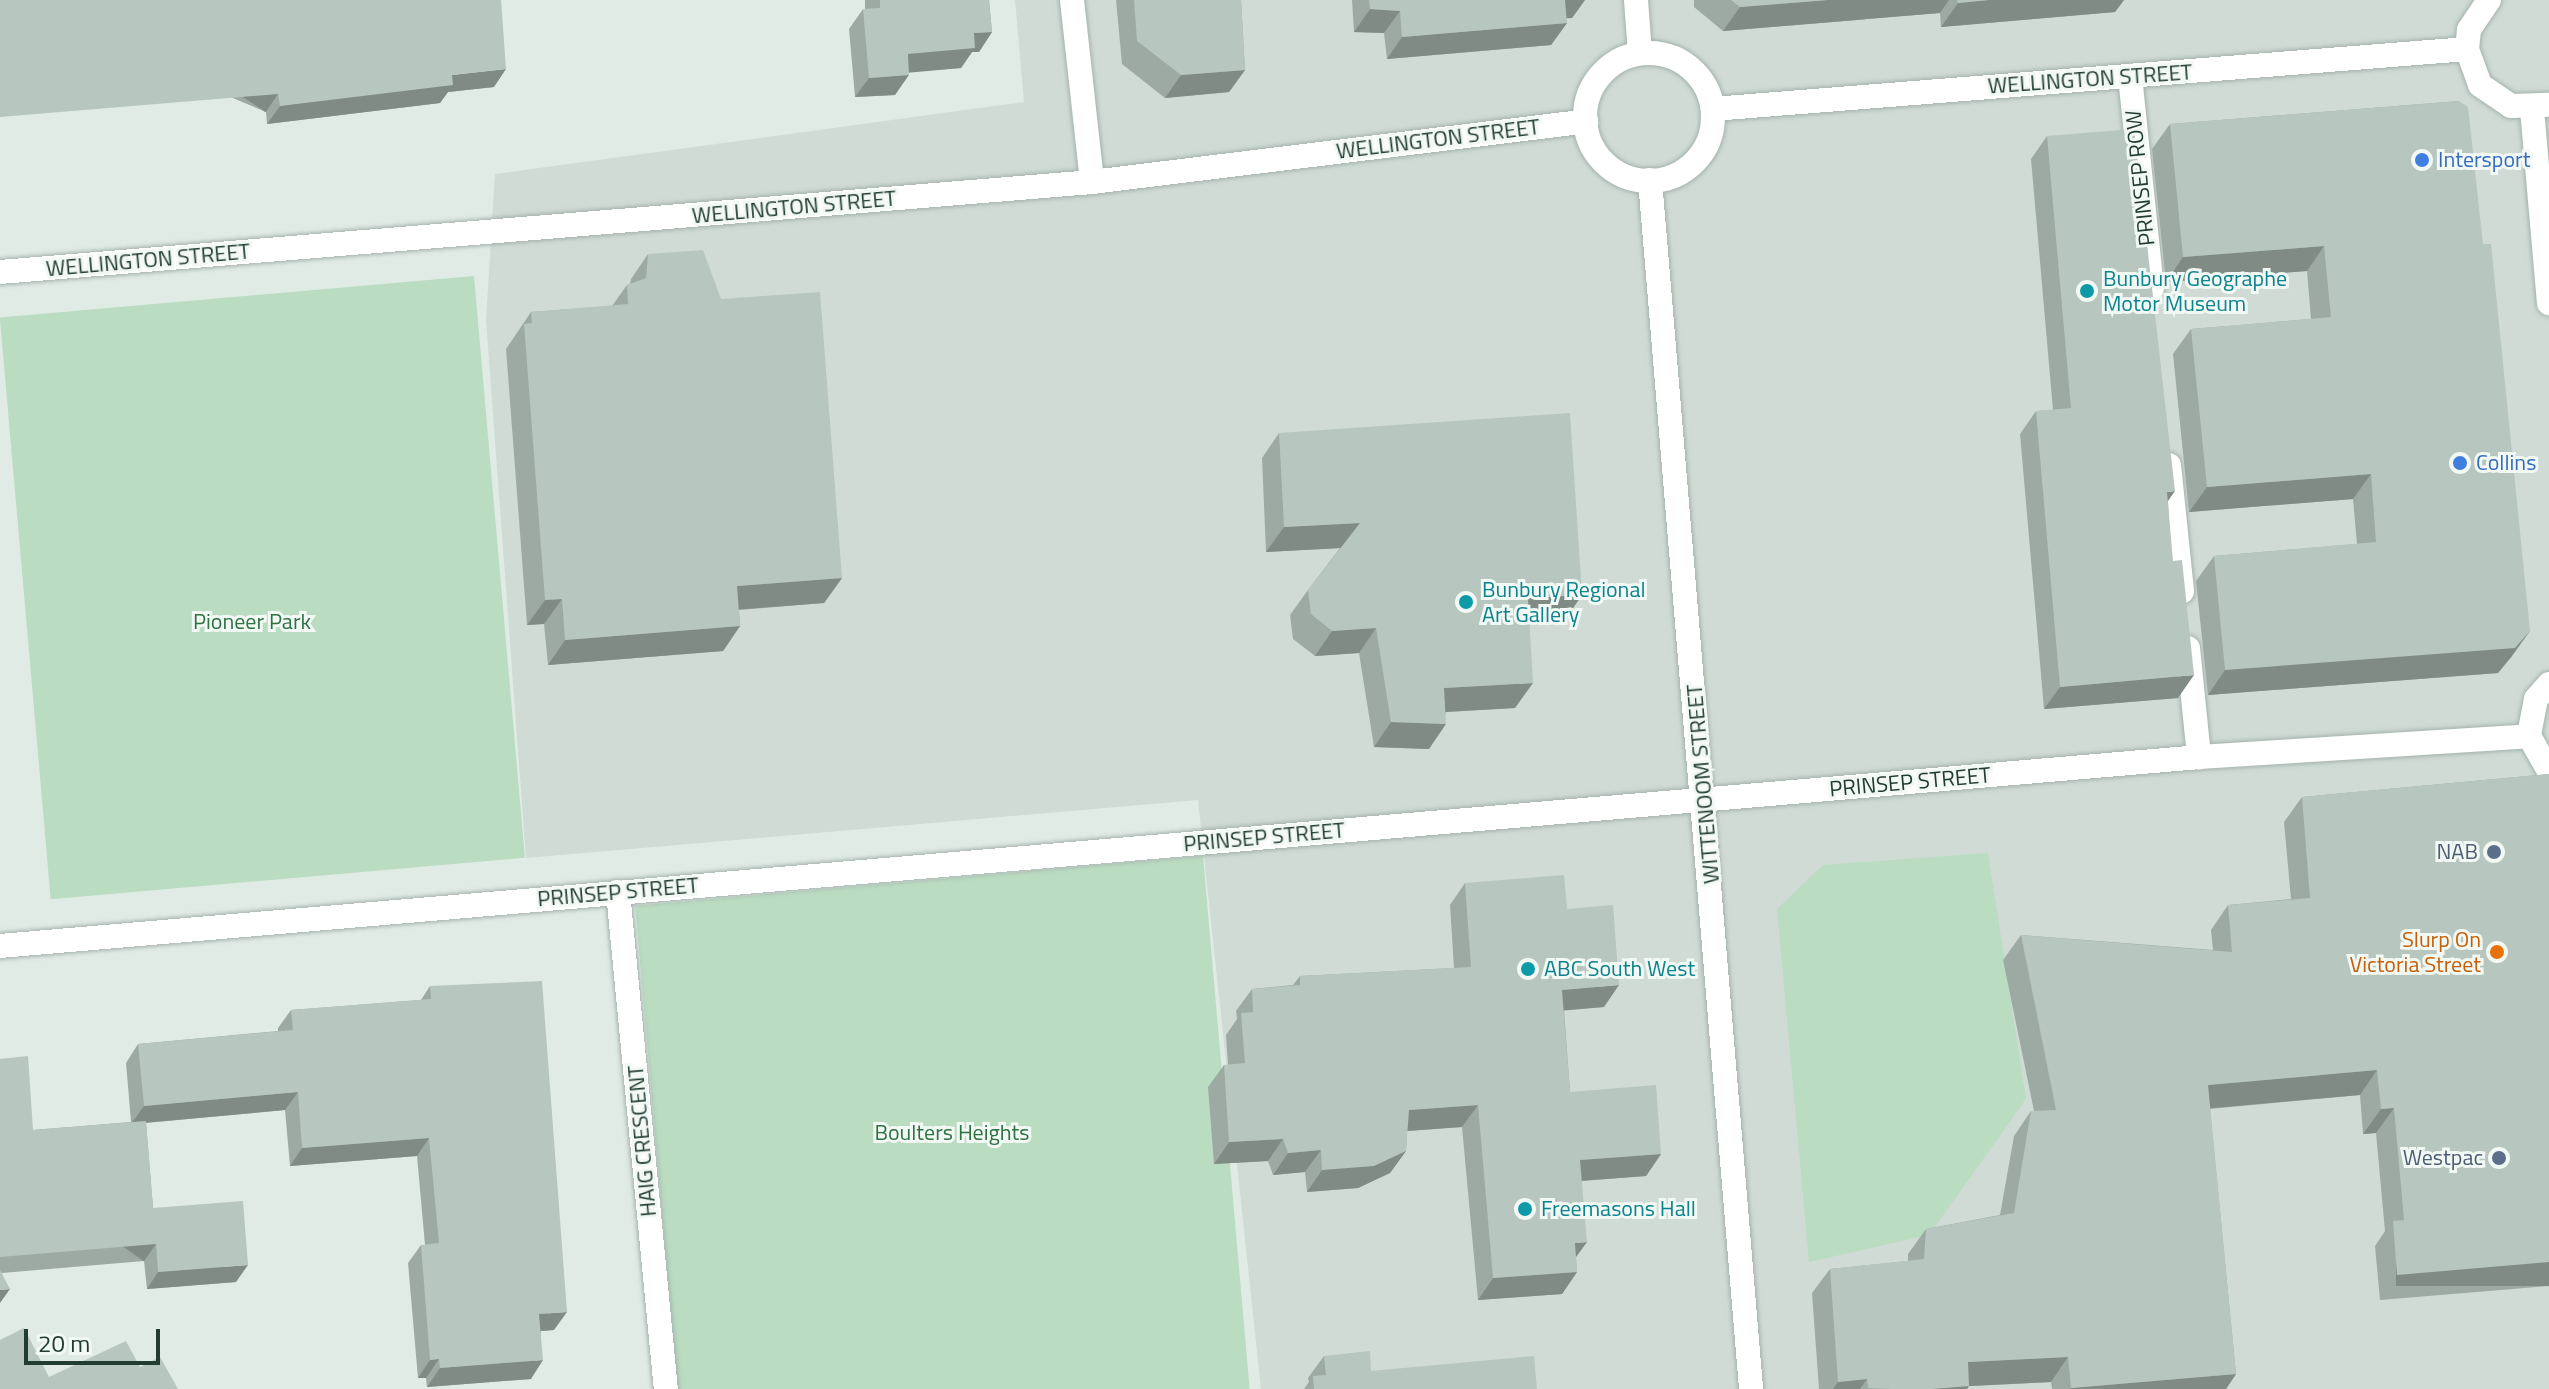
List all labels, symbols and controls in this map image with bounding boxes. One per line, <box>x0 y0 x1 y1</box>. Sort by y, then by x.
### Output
street label: WELLINGTON STREET <box>1987 59 2193 99</box>
street label: PRINSEP ROW <box>2120 109 2160 247</box>
street label: WELLINGTON STREET <box>1335 113 1541 165</box>
place label: Intersport <box>2438 147 2530 173</box>
marker: Intersport <box>2413 151 2431 169</box>
street label: WELLINGTON STREET <box>691 185 897 229</box>
street label: WELLINGTON STREET <box>45 238 251 282</box>
place label: Bunbury Geographe Motor Museum <box>2103 265 2287 316</box>
marker: Bunbury Geographe Motor Museum <box>2078 282 2096 300</box>
place label: Collins <box>2476 450 2536 476</box>
marker: Collins <box>2451 454 2469 472</box>
place label: Bunbury Regional Art Gallery <box>1482 576 1646 628</box>
marker: Bunbury Regional Art Gallery <box>1457 593 1475 611</box>
park label: Pioneer Park <box>193 609 311 635</box>
street label: WITTENOOM STREET <box>1681 683 1725 885</box>
street label: PRINSEP STREET <box>1828 762 1992 802</box>
street label: PRINSEP STREET <box>1182 817 1346 857</box>
place label: NAB <box>2436 839 2478 865</box>
marker: NAB <box>2485 843 2503 861</box>
street label: PRINSEP STREET <box>536 872 700 912</box>
place label: Slurp On Victoria Street <box>2349 926 2481 978</box>
marker: Slurp On Victoria Street <box>2488 943 2506 961</box>
place label: ABC South West <box>1544 956 1695 982</box>
marker: ABC South West <box>1519 960 1537 978</box>
street label: HAIG CRESCENT <box>622 1064 662 1218</box>
park label: Boulters Heights <box>874 1120 1030 1146</box>
place label: Westpac <box>2403 1145 2483 1171</box>
marker: Westpac <box>2490 1149 2508 1167</box>
place label: Freemasons Hall <box>1541 1196 1696 1222</box>
marker: Freemasons Hall <box>1516 1200 1534 1218</box>
scale bar <box>28 1313 164 1363</box>
text: 20 m <box>38 1325 90 1361</box>

